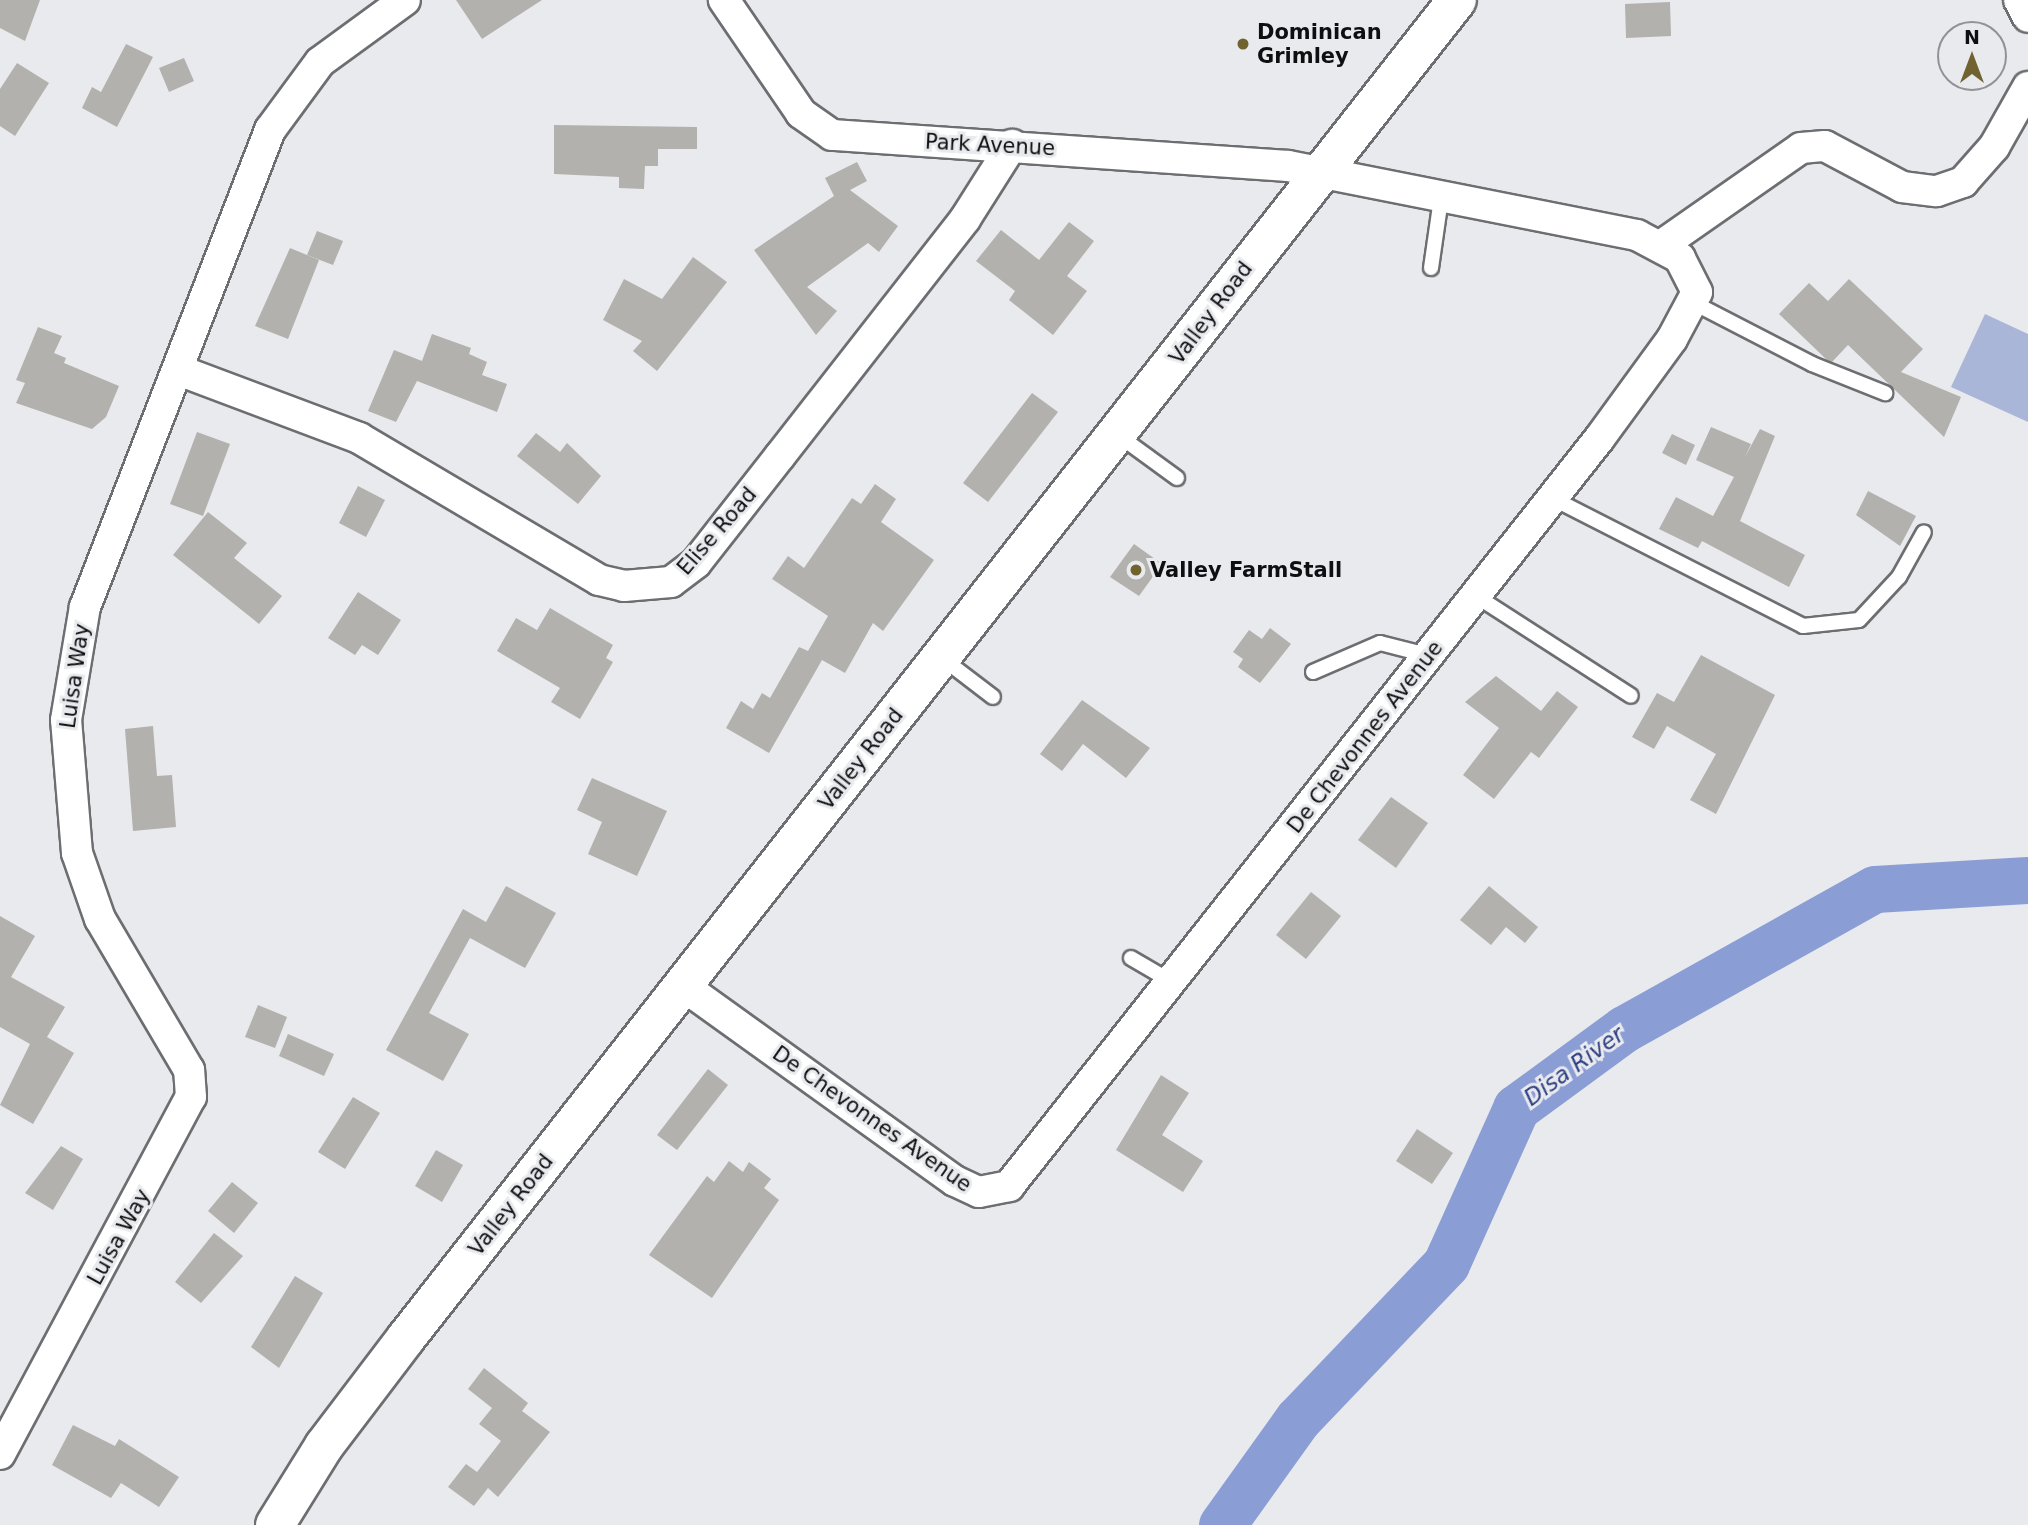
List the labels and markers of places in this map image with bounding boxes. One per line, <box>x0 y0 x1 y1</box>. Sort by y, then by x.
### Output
place label: Dominican Grimley <box>1257 19 1382 69</box>
marker: Dominican Grimley <box>1235 36 1251 52</box>
place label: Valley FarmStall <box>1150 557 1342 583</box>
marker: Valley FarmStall <box>1128 562 1144 578</box>

